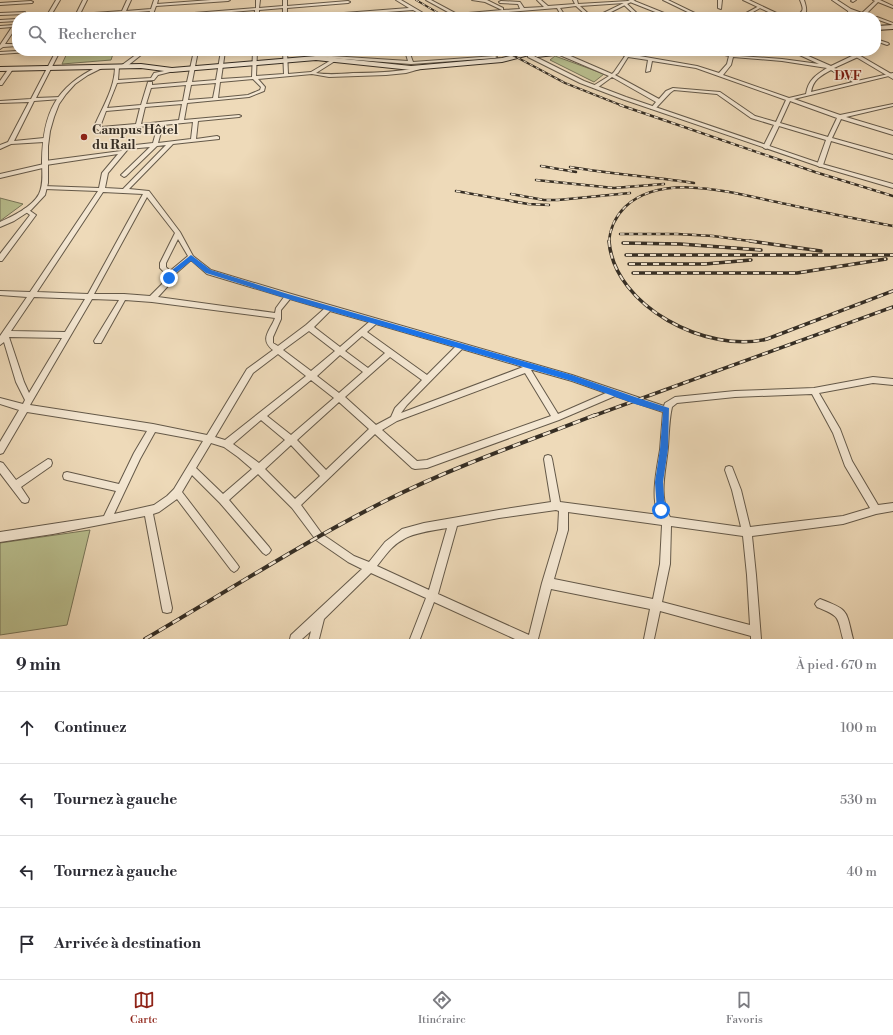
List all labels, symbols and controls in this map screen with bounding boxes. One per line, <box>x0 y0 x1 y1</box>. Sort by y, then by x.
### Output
search box <box>12 12 881 56</box>
icon: search <box>26 23 48 45</box>
text: Rechercher <box>58 25 137 44</box>
district label: DVF <box>834 68 862 84</box>
place label: Campus Hôtel du Rail <box>92 122 179 153</box>
marker: Campus Hôtel du Rail <box>79 132 89 142</box>
route end <box>160 269 178 287</box>
route start <box>652 501 670 519</box>
text: 9 min <box>16 654 61 676</box>
text: À pied · 670 m <box>796 657 877 673</box>
icon: ahead <box>16 717 38 739</box>
text: Continuez <box>54 718 126 737</box>
text: 100 m <box>841 720 877 736</box>
icon: left <box>16 789 38 811</box>
text: Tournez à gauche <box>54 790 177 809</box>
text: 530 m <box>840 792 877 808</box>
icon: left <box>16 861 38 883</box>
text: Tournez à gauche <box>54 862 177 881</box>
text: 40 m <box>847 864 877 880</box>
icon: arrive <box>16 933 38 955</box>
text: Arrivée à destination <box>54 934 201 953</box>
tab: Carte <box>130 989 158 1027</box>
tab: Itinéraire <box>418 989 466 1027</box>
tab: Favoris <box>726 989 763 1027</box>

